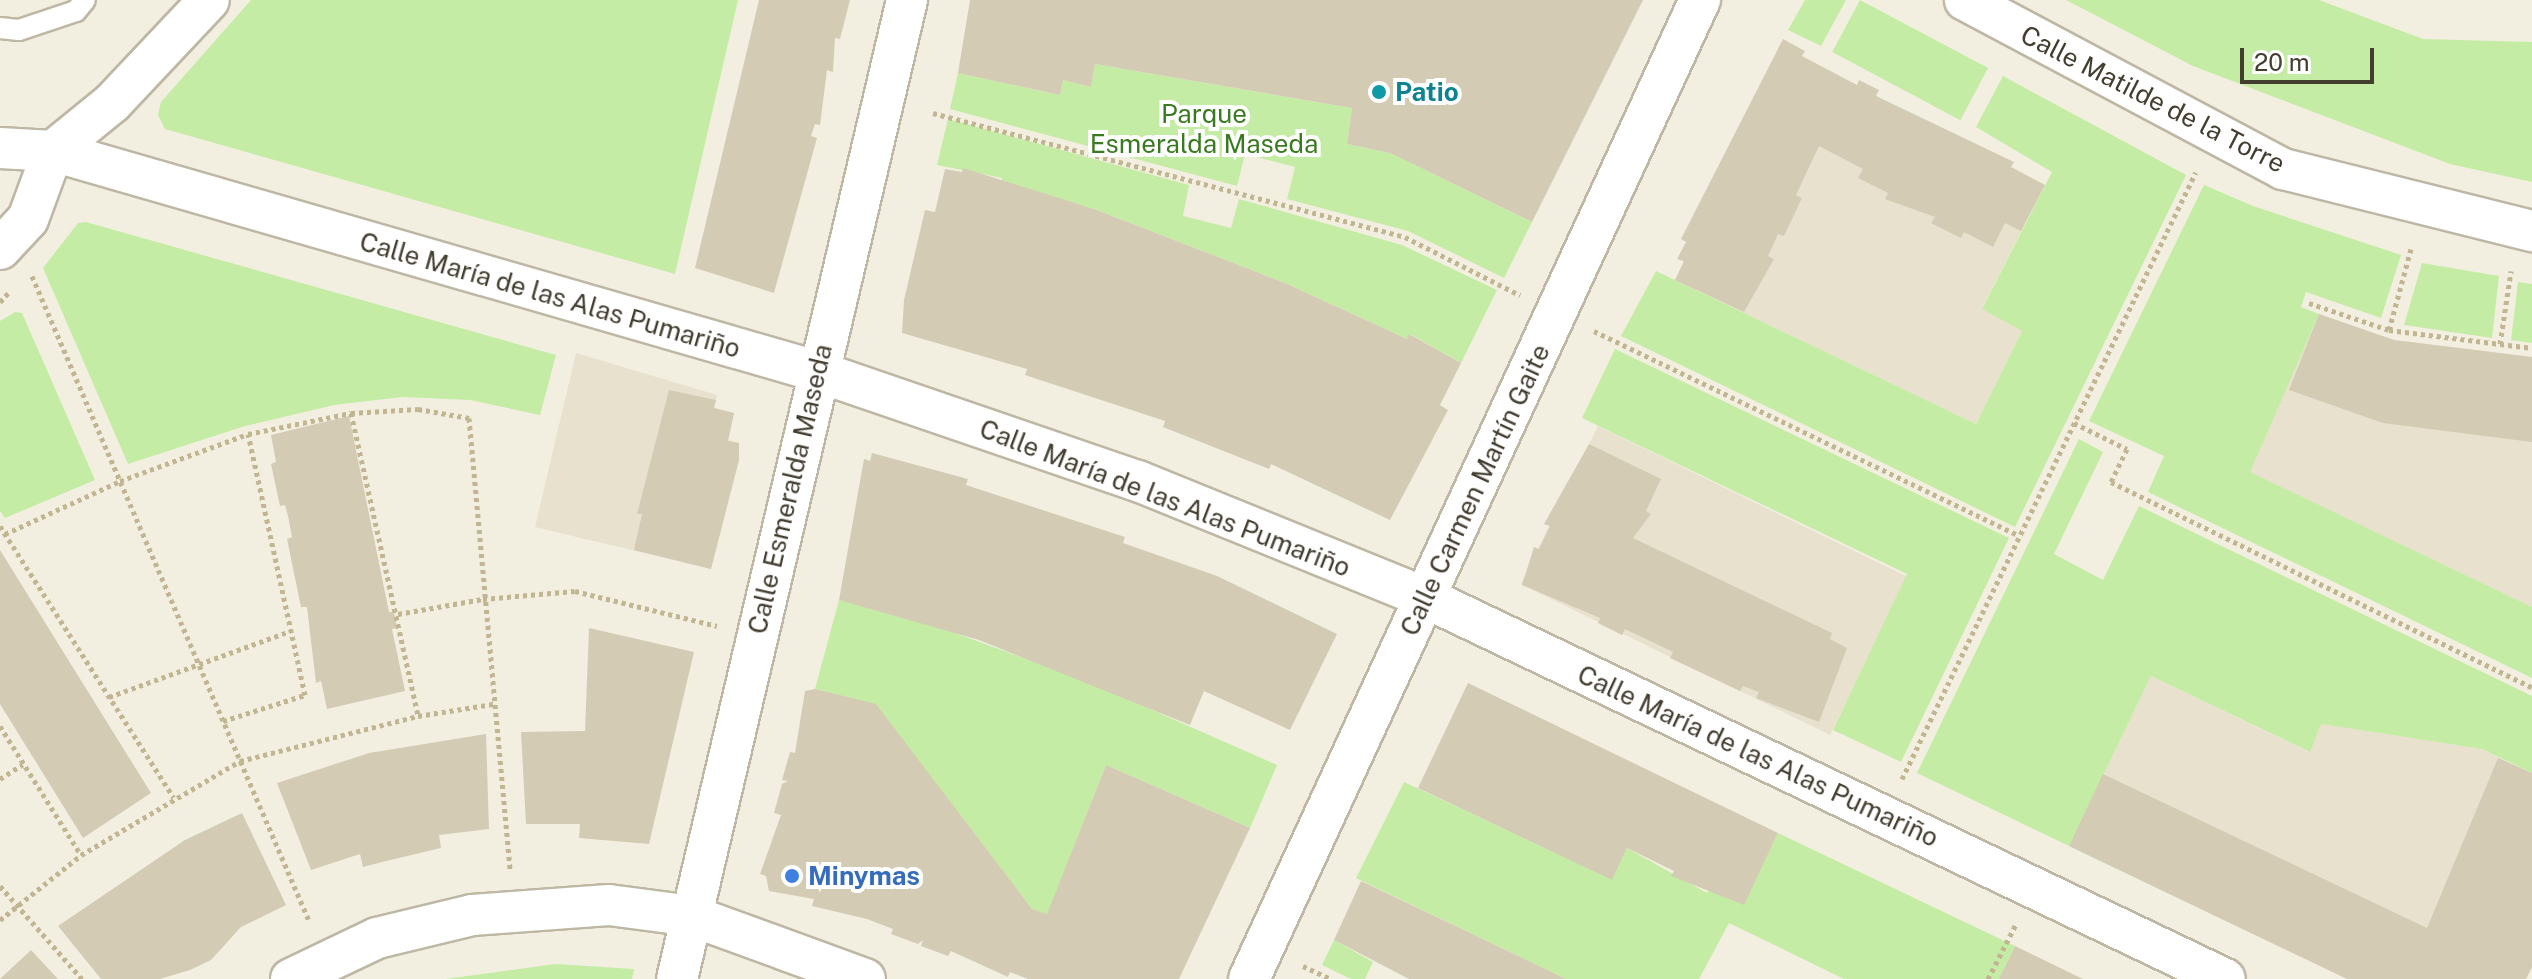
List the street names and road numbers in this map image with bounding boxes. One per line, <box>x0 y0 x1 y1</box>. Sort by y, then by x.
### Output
street label: Calle Matilde de la Torre <box>2015 19 2291 179</box>
street label: Calle María de las Alas Pumariño <box>356 226 744 364</box>
street label: Calle Carmen Martín Gaite <box>1394 339 1556 641</box>
street label: Calle Esmeralda Maseda <box>741 341 839 637</box>
street label: Calle María de las Alas Pumariño <box>975 413 1355 583</box>
street label: Calle María de las Alas Pumariño <box>1572 658 1944 854</box>

